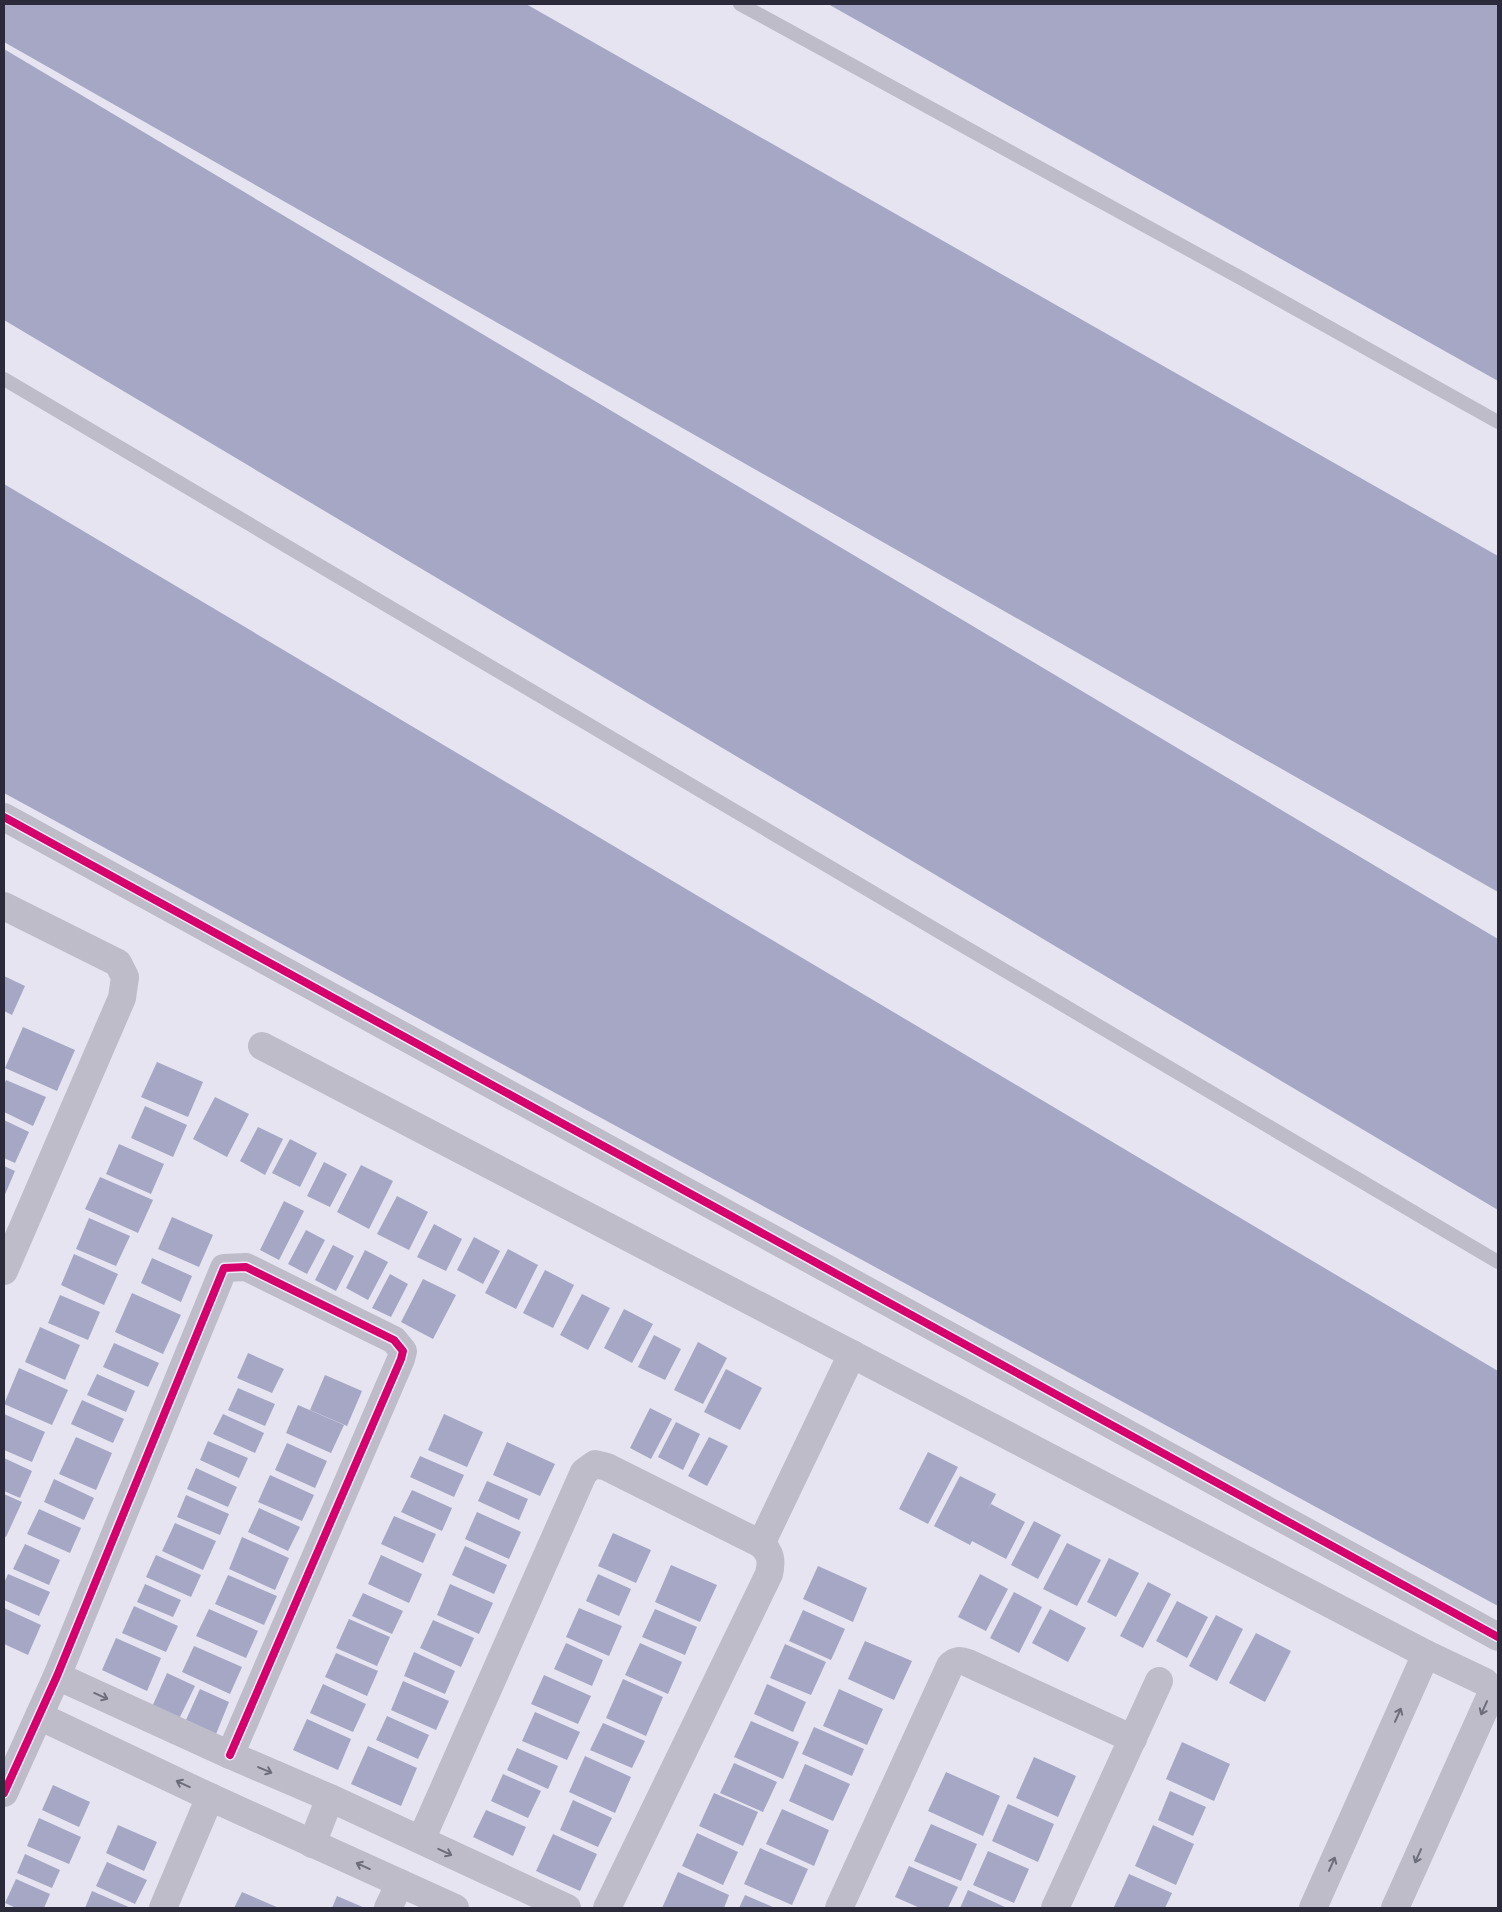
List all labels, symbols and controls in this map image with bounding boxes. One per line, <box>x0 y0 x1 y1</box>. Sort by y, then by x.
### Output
one-way arrow <box>93 1692 108 1702</box>
one-way arrow <box>1479 1700 1489 1715</box>
one-way arrow <box>1394 1708 1404 1723</box>
one-way arrow <box>257 1766 272 1776</box>
one-way arrow <box>176 1779 191 1789</box>
one-way arrow <box>437 1847 452 1857</box>
one-way arrow <box>1412 1848 1422 1863</box>
one-way arrow <box>1328 1857 1338 1872</box>
one-way arrow <box>356 1861 371 1871</box>

